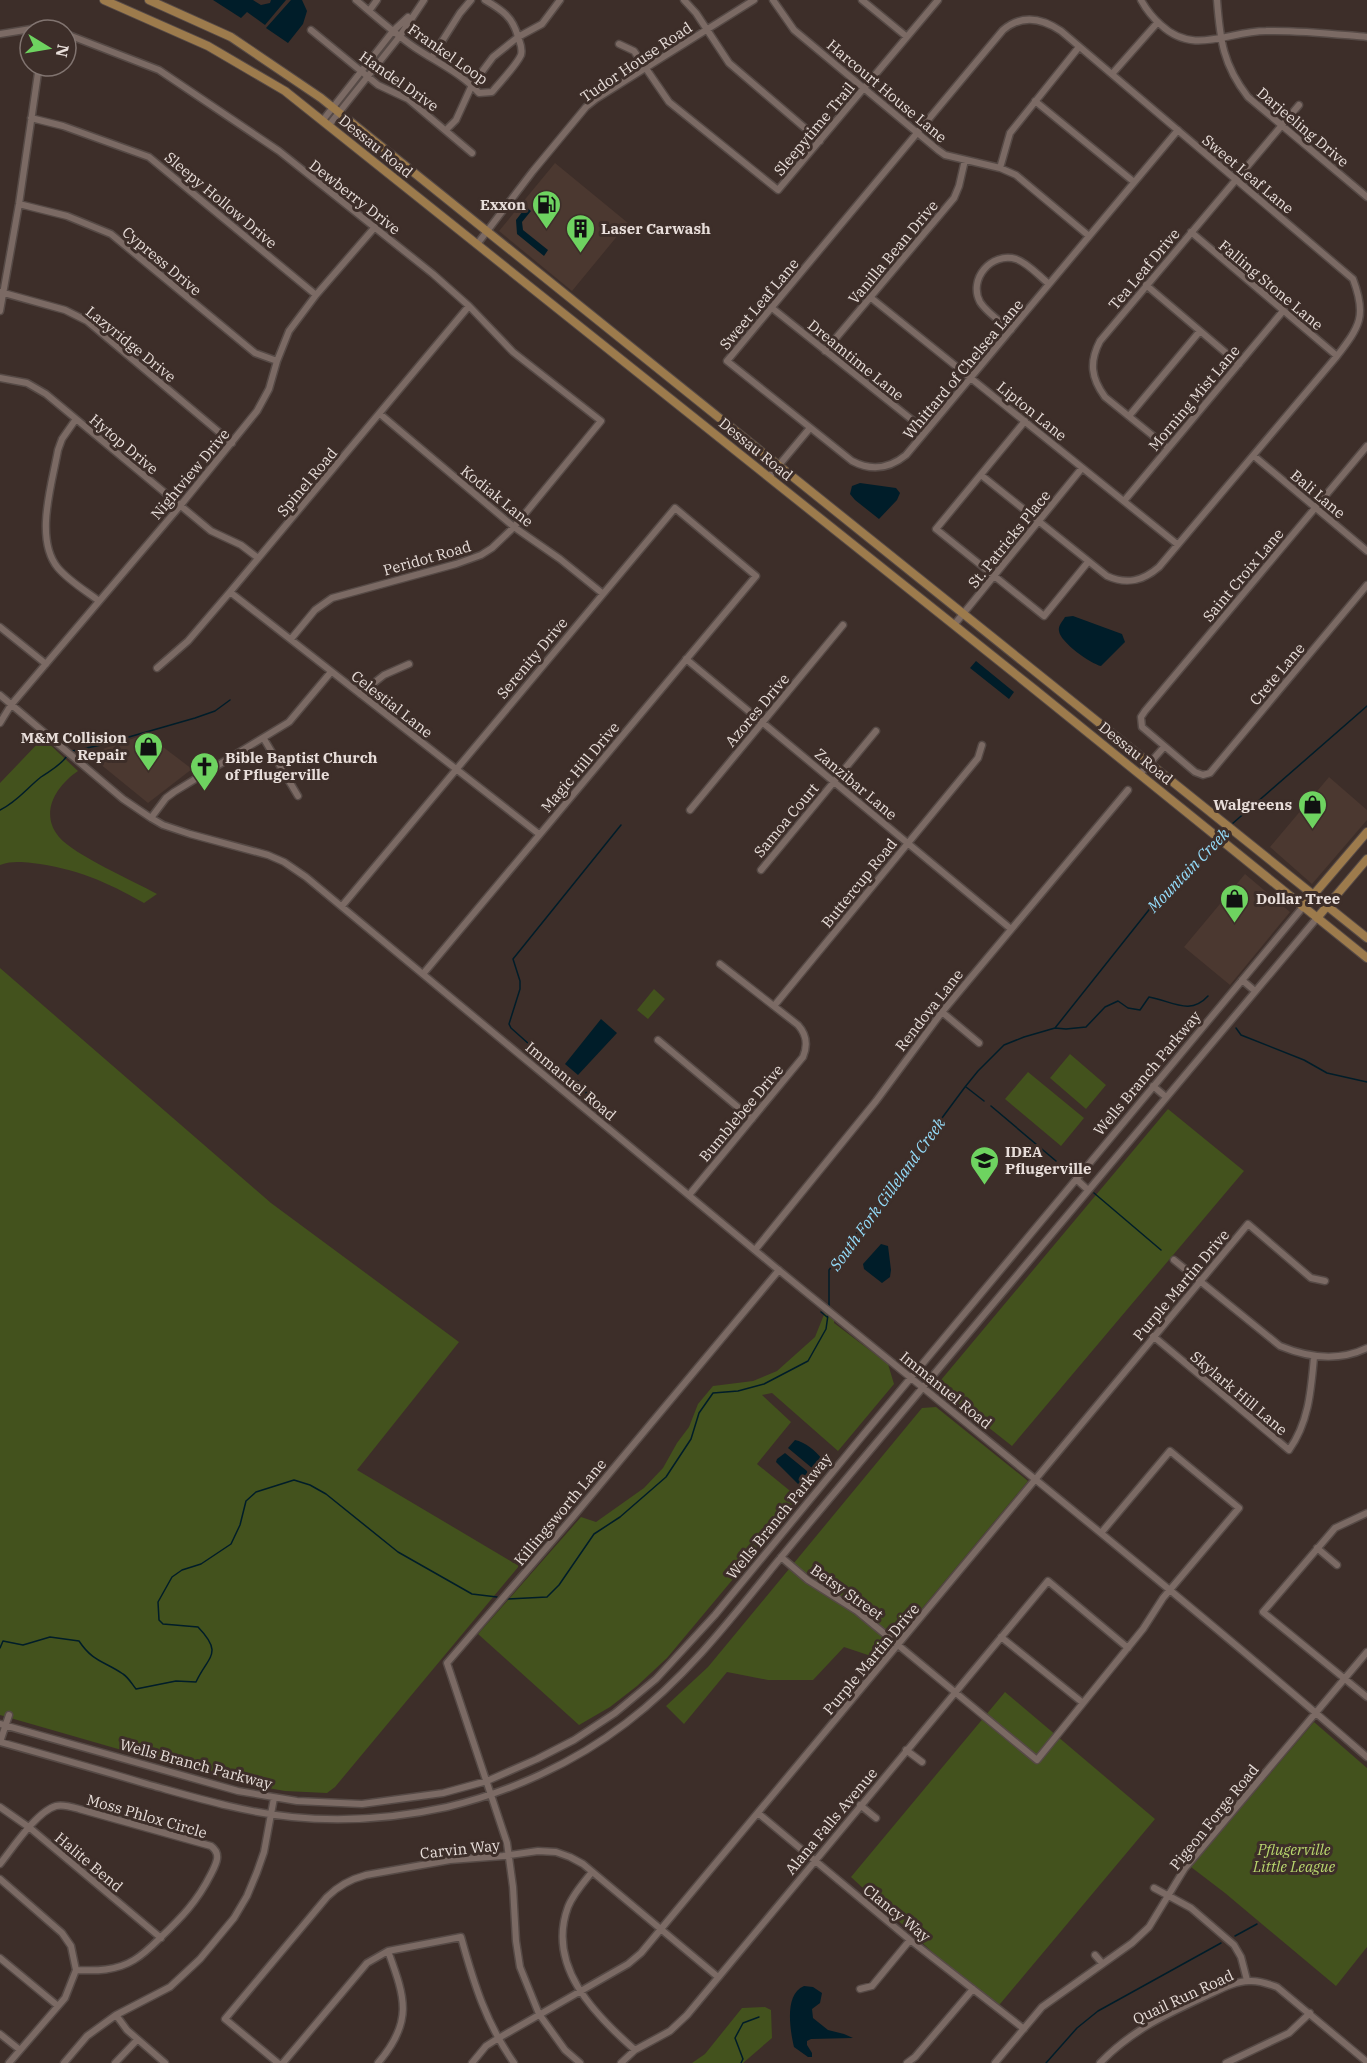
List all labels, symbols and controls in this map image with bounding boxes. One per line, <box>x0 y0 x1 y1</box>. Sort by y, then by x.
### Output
north arrow <box>18 18 78 78</box>
street label: Tudor House Road <box>577 18 695 106</box>
street label: Frankel Loop <box>404 19 492 89</box>
street label: Harcourt House Lane <box>823 35 951 147</box>
text: N <box>52 43 74 59</box>
street label: Handel Drive <box>356 47 442 115</box>
street label: Sleepytime Trail <box>769 78 859 180</box>
street label: Darjeeling Drive <box>1253 83 1353 171</box>
street label: Dessau Road <box>335 110 417 182</box>
street label: Sweet Leaf Lane <box>1198 130 1298 218</box>
street label: Sleepy Hollow Drive <box>161 148 281 252</box>
street label: Dewberry Drive <box>306 155 404 239</box>
fuel station icon: Exxon <box>531 188 563 230</box>
place label: Exxon <box>480 195 526 214</box>
street label: Vanilla Bean Drive <box>844 196 942 308</box>
building icon: Laser Carwash <box>564 212 596 254</box>
place label: Laser Carwash <box>601 219 711 238</box>
street label: Cypress Drive <box>119 222 205 300</box>
street label: Tea Leaf Drive <box>1104 224 1184 314</box>
street label: Falling Stone Lane <box>1215 236 1327 334</box>
street label: Sweet Leaf Lane <box>715 254 803 354</box>
street label: Whittard of Chelsea Lane <box>899 295 1027 443</box>
street label: Lazyridge Drive <box>82 302 180 386</box>
street label: Dreamtime Lane <box>804 315 908 405</box>
street label: Morning Mist Lane <box>1144 341 1244 455</box>
street label: Lipton Lane <box>993 377 1071 445</box>
street label: Hytop Drive <box>86 410 162 478</box>
street label: Dessau Road <box>715 413 797 485</box>
street label: Nightview Drive <box>146 425 234 523</box>
street label: Spinel Road <box>273 444 341 520</box>
street label: Kodiak Lane <box>457 461 537 531</box>
street label: Bali Lane <box>1287 466 1349 522</box>
street label: St. Patricks Place <box>964 486 1054 592</box>
street label: Saint Croix Lane <box>1198 524 1288 626</box>
street label: Peridot Road <box>381 536 473 580</box>
street label: Serenity Drive <box>492 613 572 703</box>
street label: Crete Lane <box>1245 639 1309 709</box>
street label: Celestial Lane <box>347 666 437 742</box>
street label: Azores Drive <box>721 669 793 751</box>
street label: Dessau Road <box>1095 717 1177 789</box>
street label: Magic Hill Drive <box>537 718 623 816</box>
place label: M&M Collision Repair <box>21 728 128 764</box>
shop icon: M&M Collision Repair <box>132 730 164 772</box>
street label: Zanzibar Lane <box>811 744 901 824</box>
place label: Bible Baptist Church of Pflugerville <box>225 748 378 784</box>
church icon: Bible Baptist Church of Pflugerville <box>188 750 220 792</box>
street label: Samoa Court <box>749 779 823 861</box>
shop icon: Walgreens <box>1297 788 1329 830</box>
place label: Walgreens <box>1213 795 1292 814</box>
water label: Mountain Creek <box>1142 823 1234 917</box>
street label: Buttercup Road <box>817 834 901 932</box>
shop icon: Dollar Tree <box>1219 882 1251 924</box>
place label: Dollar Tree <box>1256 889 1340 908</box>
street label: Rendova Lane <box>891 965 967 1055</box>
street label: Wells Branch Parkway <box>1089 1007 1205 1139</box>
street label: Immanuel Road <box>522 1038 620 1124</box>
street label: Bumblebee Drive <box>695 1060 787 1166</box>
water label: South Fork Gilleland Creek <box>824 1113 949 1275</box>
place label: IDEA Pflugerville <box>1005 1142 1092 1178</box>
school or university icon: IDEA Pflugerville <box>968 1144 1000 1186</box>
street label: Purple Martin Drive <box>1129 1225 1233 1345</box>
street label: Immanuel Road <box>896 1347 996 1433</box>
street label: Skylark Hill Lane <box>1187 1347 1291 1439</box>
street label: Wells Branch Parkway <box>722 1449 836 1583</box>
street label: Killingsworth Lane <box>510 1455 610 1569</box>
street label: Betsy Street <box>807 1560 887 1624</box>
street label: Purple Martin Drive <box>819 1599 923 1719</box>
street label: Wells Branch Parkway <box>118 1734 274 1794</box>
street label: Pigeon Forge Road <box>1165 1760 1263 1874</box>
street label: Alana Falls Avenue <box>781 1764 881 1878</box>
street label: Moss Phlox Circle <box>85 1790 209 1842</box>
street label: Halite Bend <box>51 1828 127 1896</box>
street label: Carvin Way <box>419 1835 501 1863</box>
park label: Pflugerville Little League <box>1252 1840 1335 1876</box>
street label: Clancy Way <box>860 1880 934 1946</box>
street label: Quail Run Road <box>1130 1965 1236 2029</box>

